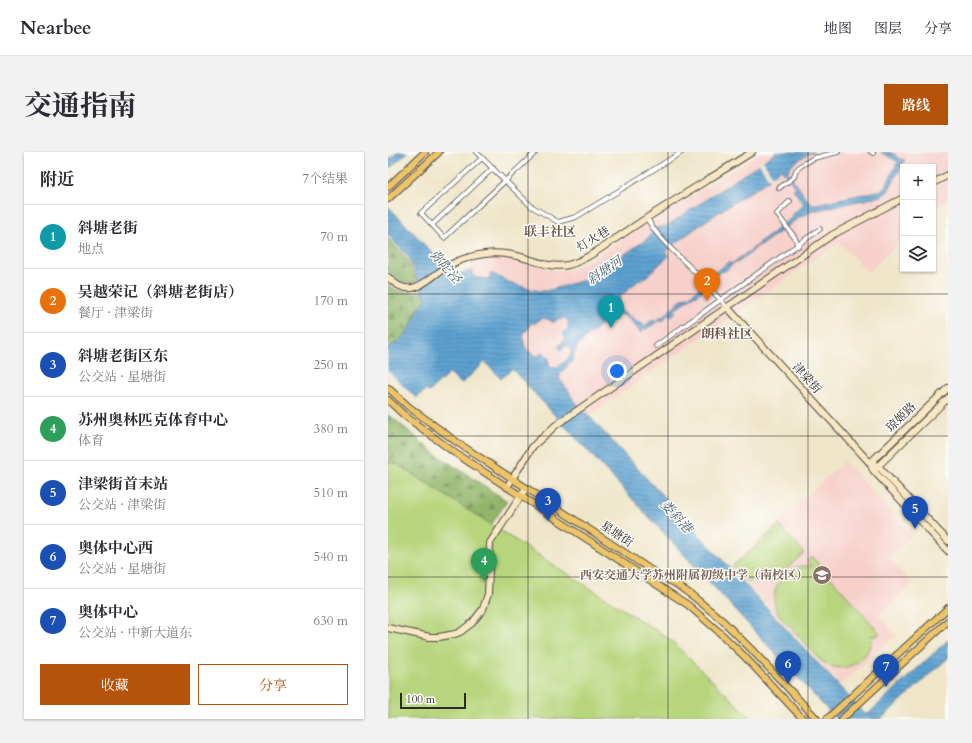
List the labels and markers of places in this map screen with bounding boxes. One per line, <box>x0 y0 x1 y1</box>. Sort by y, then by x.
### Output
pin: 2 <box>694 268 720 301</box>
pin: 1 <box>598 295 624 328</box>
pin: 3 <box>535 488 561 521</box>
pin: 5 <box>902 496 928 529</box>
pin: 4 <box>471 548 497 581</box>
school or university icon: 西安交通大学苏州附属初级中学（南校区） <box>811 564 833 586</box>
place label: 西安交通大学苏州附属初级中学（南校区） <box>580 567 808 583</box>
pin: 6 <box>775 651 801 684</box>
pin: 7 <box>873 654 899 687</box>

